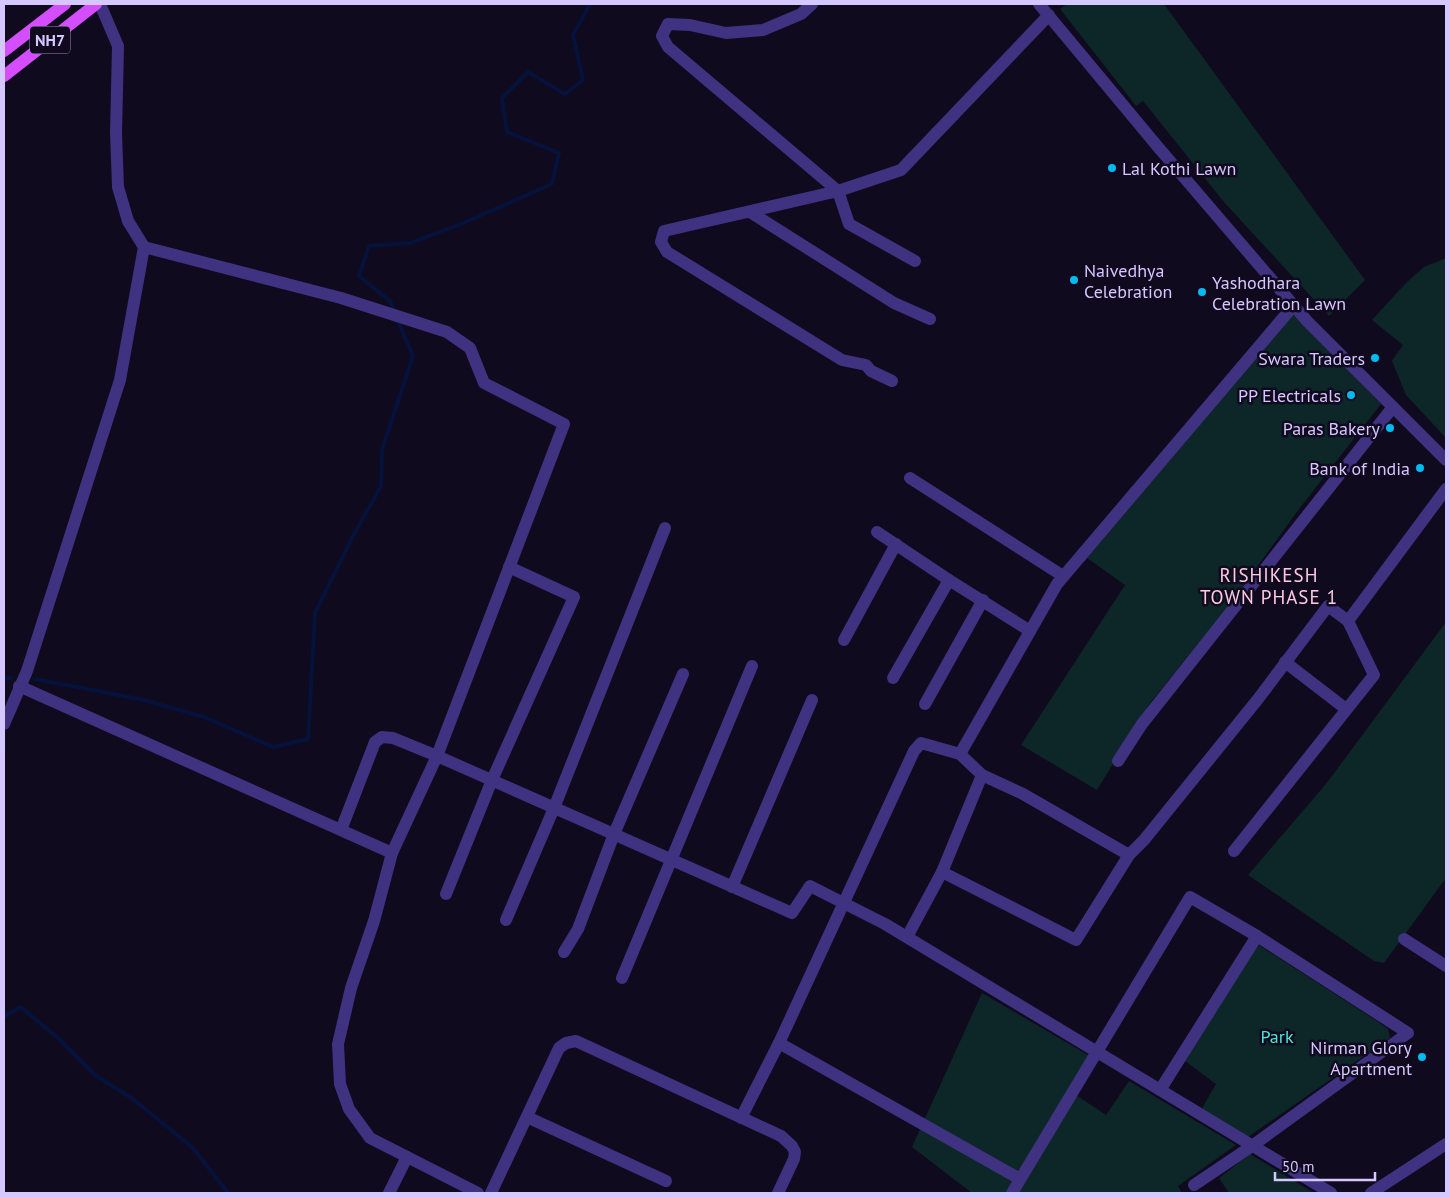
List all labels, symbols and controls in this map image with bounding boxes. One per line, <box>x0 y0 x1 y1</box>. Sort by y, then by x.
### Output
road number: NH7 <box>30 26 70 54</box>
place label: Lal Kothi Lawn <box>1122 157 1236 180</box>
marker: Lal Kothi Lawn <box>1106 162 1118 174</box>
place label: Naivedhya Celebration <box>1084 259 1172 303</box>
place label: Yashodhara Celebration Lawn <box>1212 271 1346 315</box>
marker: Naivedhya Celebration <box>1068 274 1080 286</box>
marker: Yashodhara Celebration Lawn <box>1196 286 1208 298</box>
place label: Swara Traders <box>1258 347 1365 370</box>
marker: Swara Traders <box>1369 352 1381 364</box>
place label: PP Electricals <box>1238 384 1341 407</box>
marker: PP Electricals <box>1345 389 1357 401</box>
place label: Paras Bakery <box>1283 417 1381 440</box>
marker: Paras Bakery <box>1384 422 1396 434</box>
place label: Bank of India <box>1309 457 1410 480</box>
marker: Bank of India <box>1414 462 1426 474</box>
district label: RISHIKESH TOWN PHASE 1 <box>1200 563 1338 609</box>
park label: Park <box>1260 1025 1294 1048</box>
place label: Nirman Glory Apartment <box>1310 1036 1413 1080</box>
marker: Nirman Glory Apartment <box>1416 1051 1428 1063</box>
scale bar <box>1275 1150 1375 1182</box>
text: 50 m <box>1282 1157 1315 1176</box>

